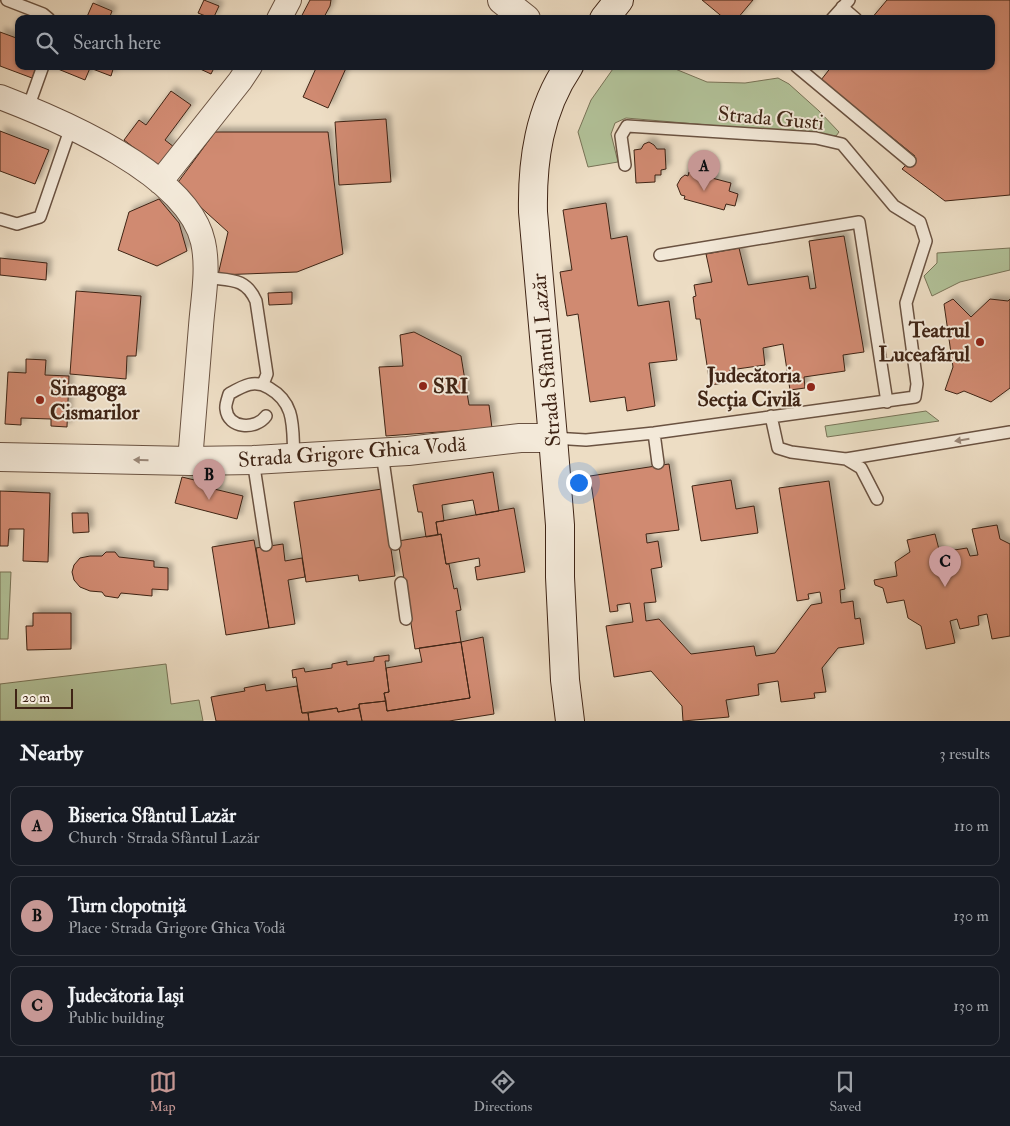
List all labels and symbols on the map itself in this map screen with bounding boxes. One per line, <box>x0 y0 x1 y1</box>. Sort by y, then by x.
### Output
street label: Strada Gusti <box>717 100 826 137</box>
pin: A <box>688 150 720 191</box>
street label: Strada Sfântul Lazăr <box>525 272 568 448</box>
place label: Teatrul Luceafărul <box>879 317 971 368</box>
marker: Teatrul Luceafărul <box>974 336 986 348</box>
place label: Judecătoria Secția Civilă <box>697 362 802 413</box>
place label: SRI <box>433 373 469 400</box>
place label: Sinagoga Cismarilor <box>50 375 141 426</box>
marker: SRI <box>417 380 429 392</box>
marker: Judecătoria Secția Civilă <box>805 381 817 393</box>
marker: Sinagoga Cismarilor <box>34 394 46 406</box>
street label: Strada Grigore Ghica Vodă <box>237 431 467 474</box>
one-way arrow <box>954 437 970 445</box>
one-way arrow <box>133 456 149 464</box>
pin: B <box>193 459 225 500</box>
your location <box>566 470 592 496</box>
pin: C <box>929 546 961 587</box>
scale bar <box>15 686 72 709</box>

